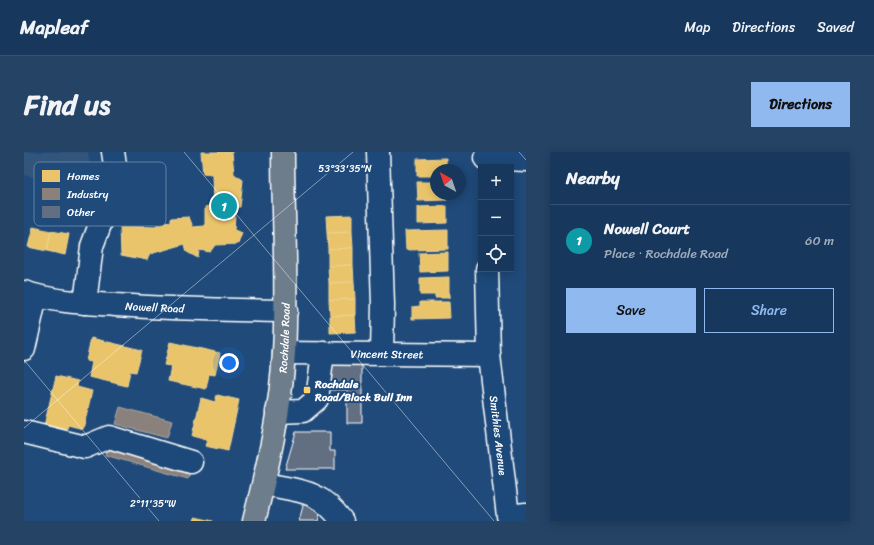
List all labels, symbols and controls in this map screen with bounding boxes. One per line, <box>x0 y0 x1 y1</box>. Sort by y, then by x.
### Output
text: Mapleaf <box>20 11 88 44</box>
text: Map <box>684 15 710 40</box>
text: Directions <box>732 15 795 40</box>
text: Saved <box>817 15 854 40</box>
text: Find us <box>24 80 111 129</box>
button: Directions <box>751 82 850 127</box>
text: 53°33'35"N <box>318 160 372 178</box>
legend <box>34 162 166 226</box>
text: Nearby <box>566 163 620 193</box>
north arrow <box>430 164 466 200</box>
map controls <box>478 164 514 272</box>
button: + <box>478 164 514 200</box>
text: Homes <box>67 167 100 186</box>
text: Industry <box>66 185 109 204</box>
pin: 1 <box>211 191 237 221</box>
button: − <box>478 200 514 236</box>
text: Other <box>67 203 95 222</box>
text: Nowell Court <box>604 216 690 242</box>
text: 1 <box>576 229 582 252</box>
text: 60 m <box>805 229 834 252</box>
button: locate <box>478 236 514 272</box>
text: Place · Rochdale Road <box>604 242 728 265</box>
button: Save <box>566 288 696 333</box>
button: Share <box>704 288 834 333</box>
street label: Nowell Road <box>125 296 186 318</box>
street label: Rochdale Road <box>273 302 295 374</box>
street label: Vincent Street <box>351 344 424 364</box>
your location <box>219 353 239 373</box>
place label: Rochdale Road/Black Bull Inn <box>314 375 412 407</box>
marker: Rochdale Road/Black Bull Inn <box>302 385 312 395</box>
street label: Smithies Avenue <box>484 394 513 477</box>
text: 2°11'35"W <box>130 495 176 513</box>

